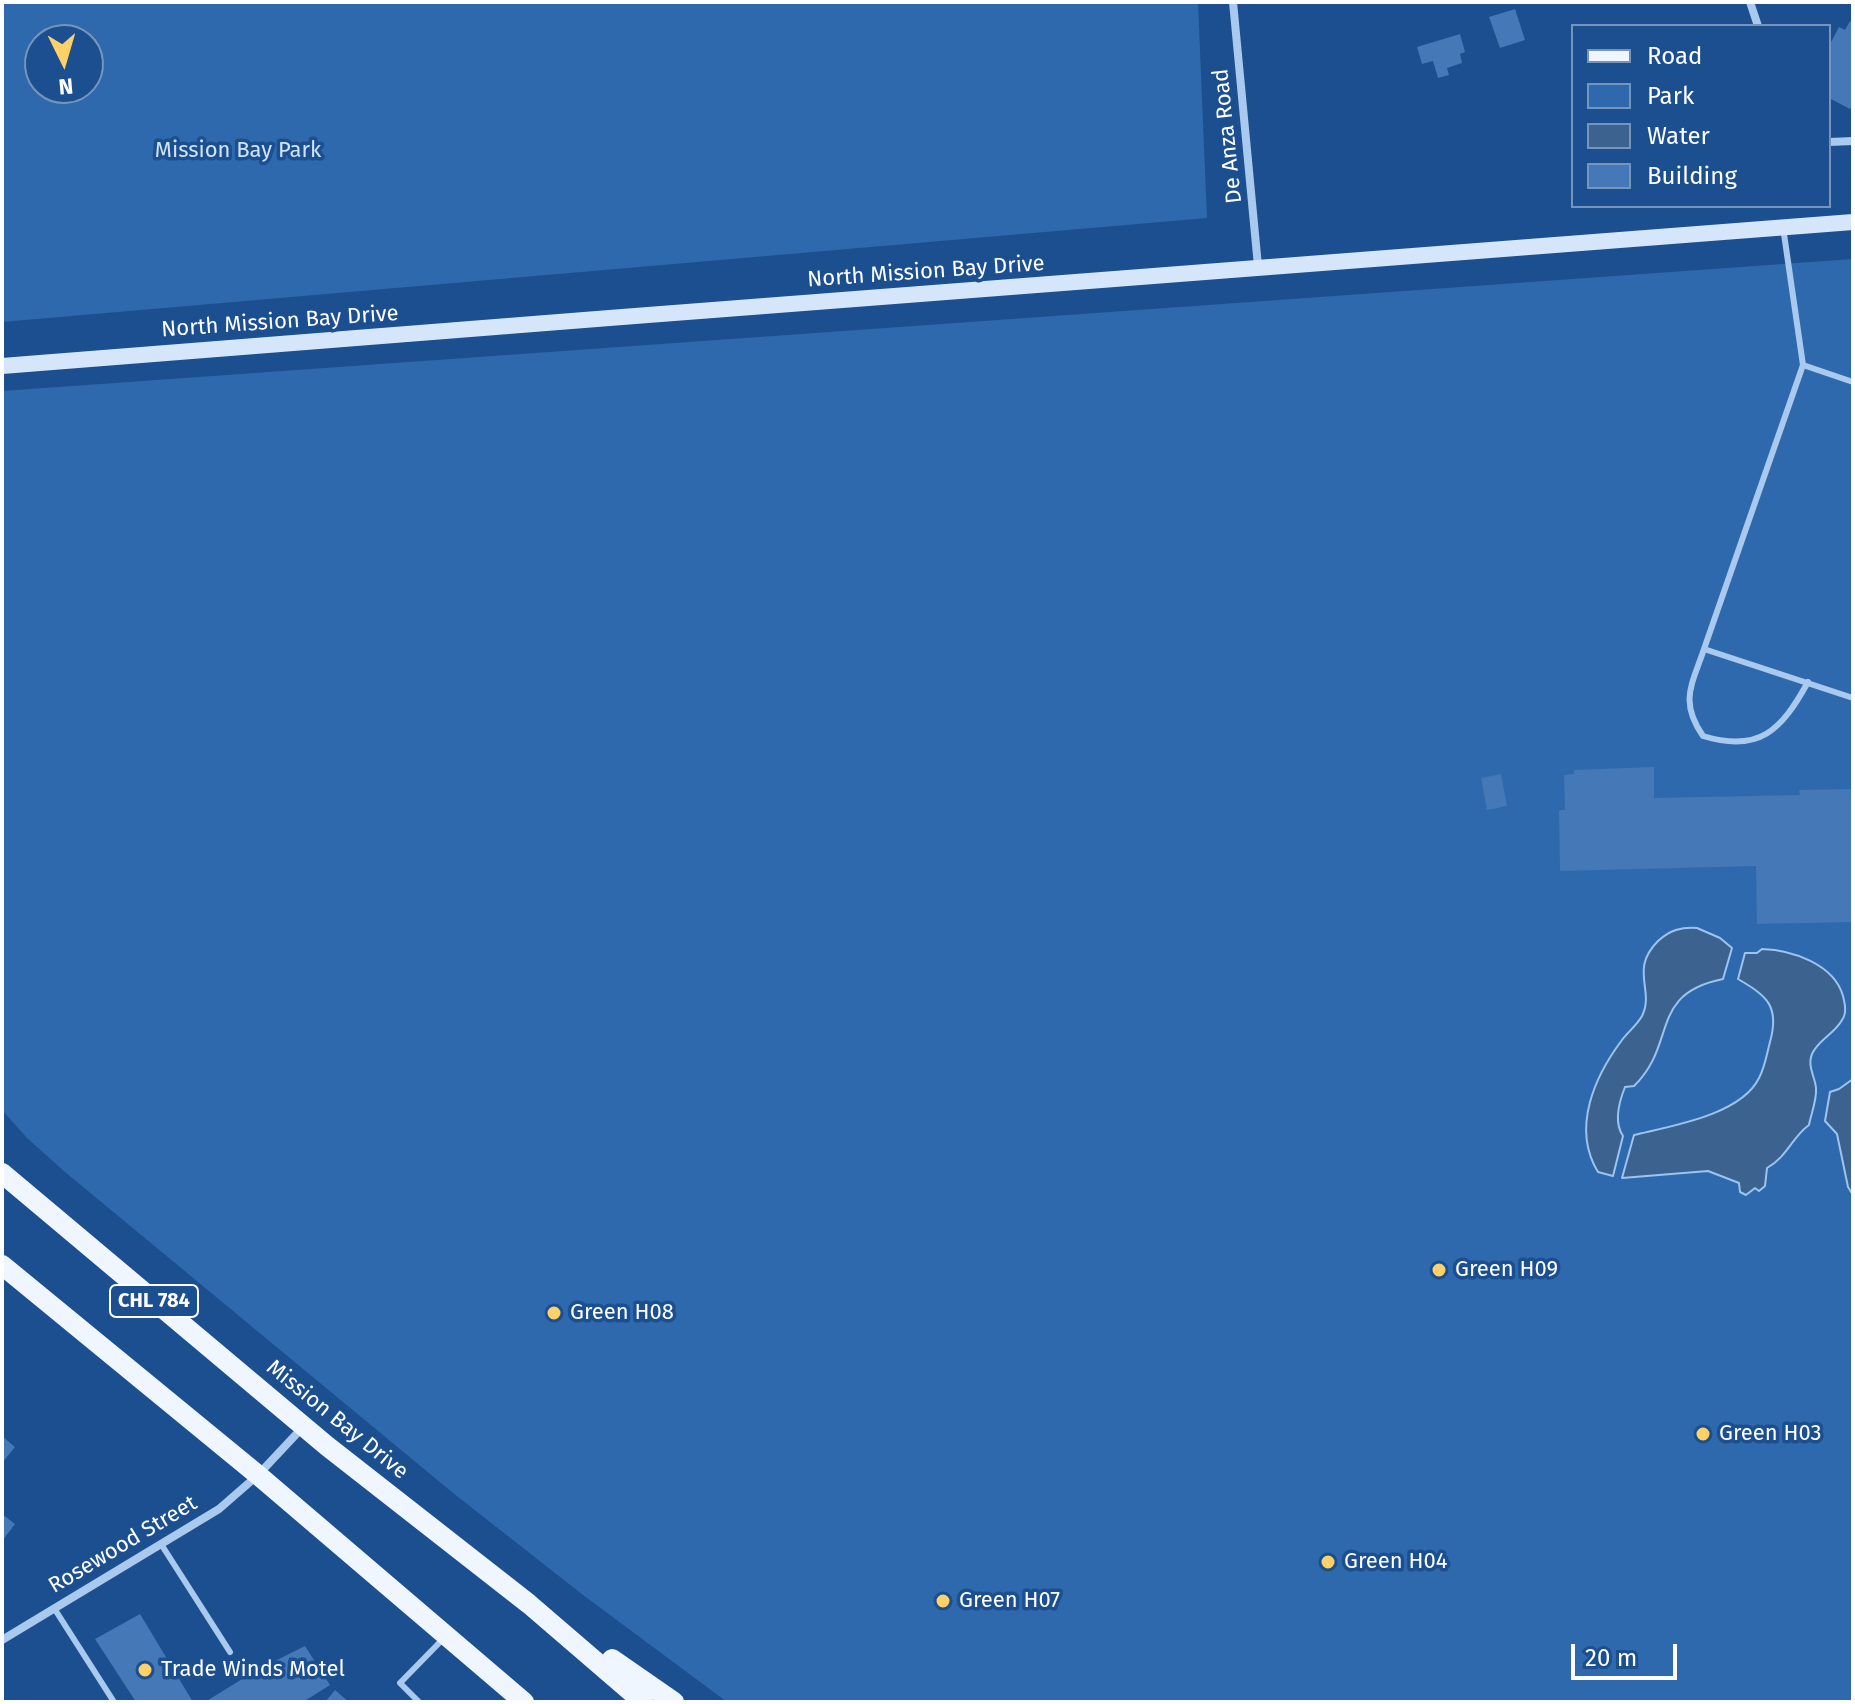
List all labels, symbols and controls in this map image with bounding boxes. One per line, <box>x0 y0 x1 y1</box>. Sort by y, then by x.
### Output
north arrow <box>24 24 104 104</box>
legend <box>1571 24 1831 208</box>
text: Road <box>1647 42 1702 70</box>
street label: De Anza Road <box>1208 67 1248 205</box>
text: N <box>58 72 74 100</box>
text: Park <box>1647 82 1694 110</box>
text: Water <box>1647 122 1710 150</box>
park label: Mission Bay Park <box>155 138 321 164</box>
text: Building <box>1647 162 1737 190</box>
street label: North Mission Bay Drive <box>807 251 1045 293</box>
street label: North Mission Bay Drive <box>161 301 399 343</box>
place label: Green H09 <box>1455 1257 1558 1283</box>
marker: Green H09 <box>1430 1261 1448 1279</box>
road number: CHL 784 <box>110 1285 198 1317</box>
place label: Green H08 <box>570 1300 674 1326</box>
marker: Green H08 <box>545 1304 563 1322</box>
street label: Mission Bay Drive <box>261 1355 413 1485</box>
place label: Green H03 <box>1719 1421 1821 1447</box>
marker: Green H03 <box>1694 1425 1712 1443</box>
street label: Rosewood Street <box>44 1490 202 1600</box>
place label: Green H04 <box>1344 1549 1447 1575</box>
marker: Green H04 <box>1319 1553 1337 1571</box>
place label: Green H07 <box>959 1588 1060 1614</box>
marker: Green H07 <box>934 1592 952 1610</box>
scale bar <box>1575 1628 1681 1678</box>
text: 20 m <box>1585 1644 1637 1672</box>
place label: Trade Winds Motel <box>161 1657 345 1683</box>
marker: Trade Winds Motel <box>136 1661 154 1679</box>

